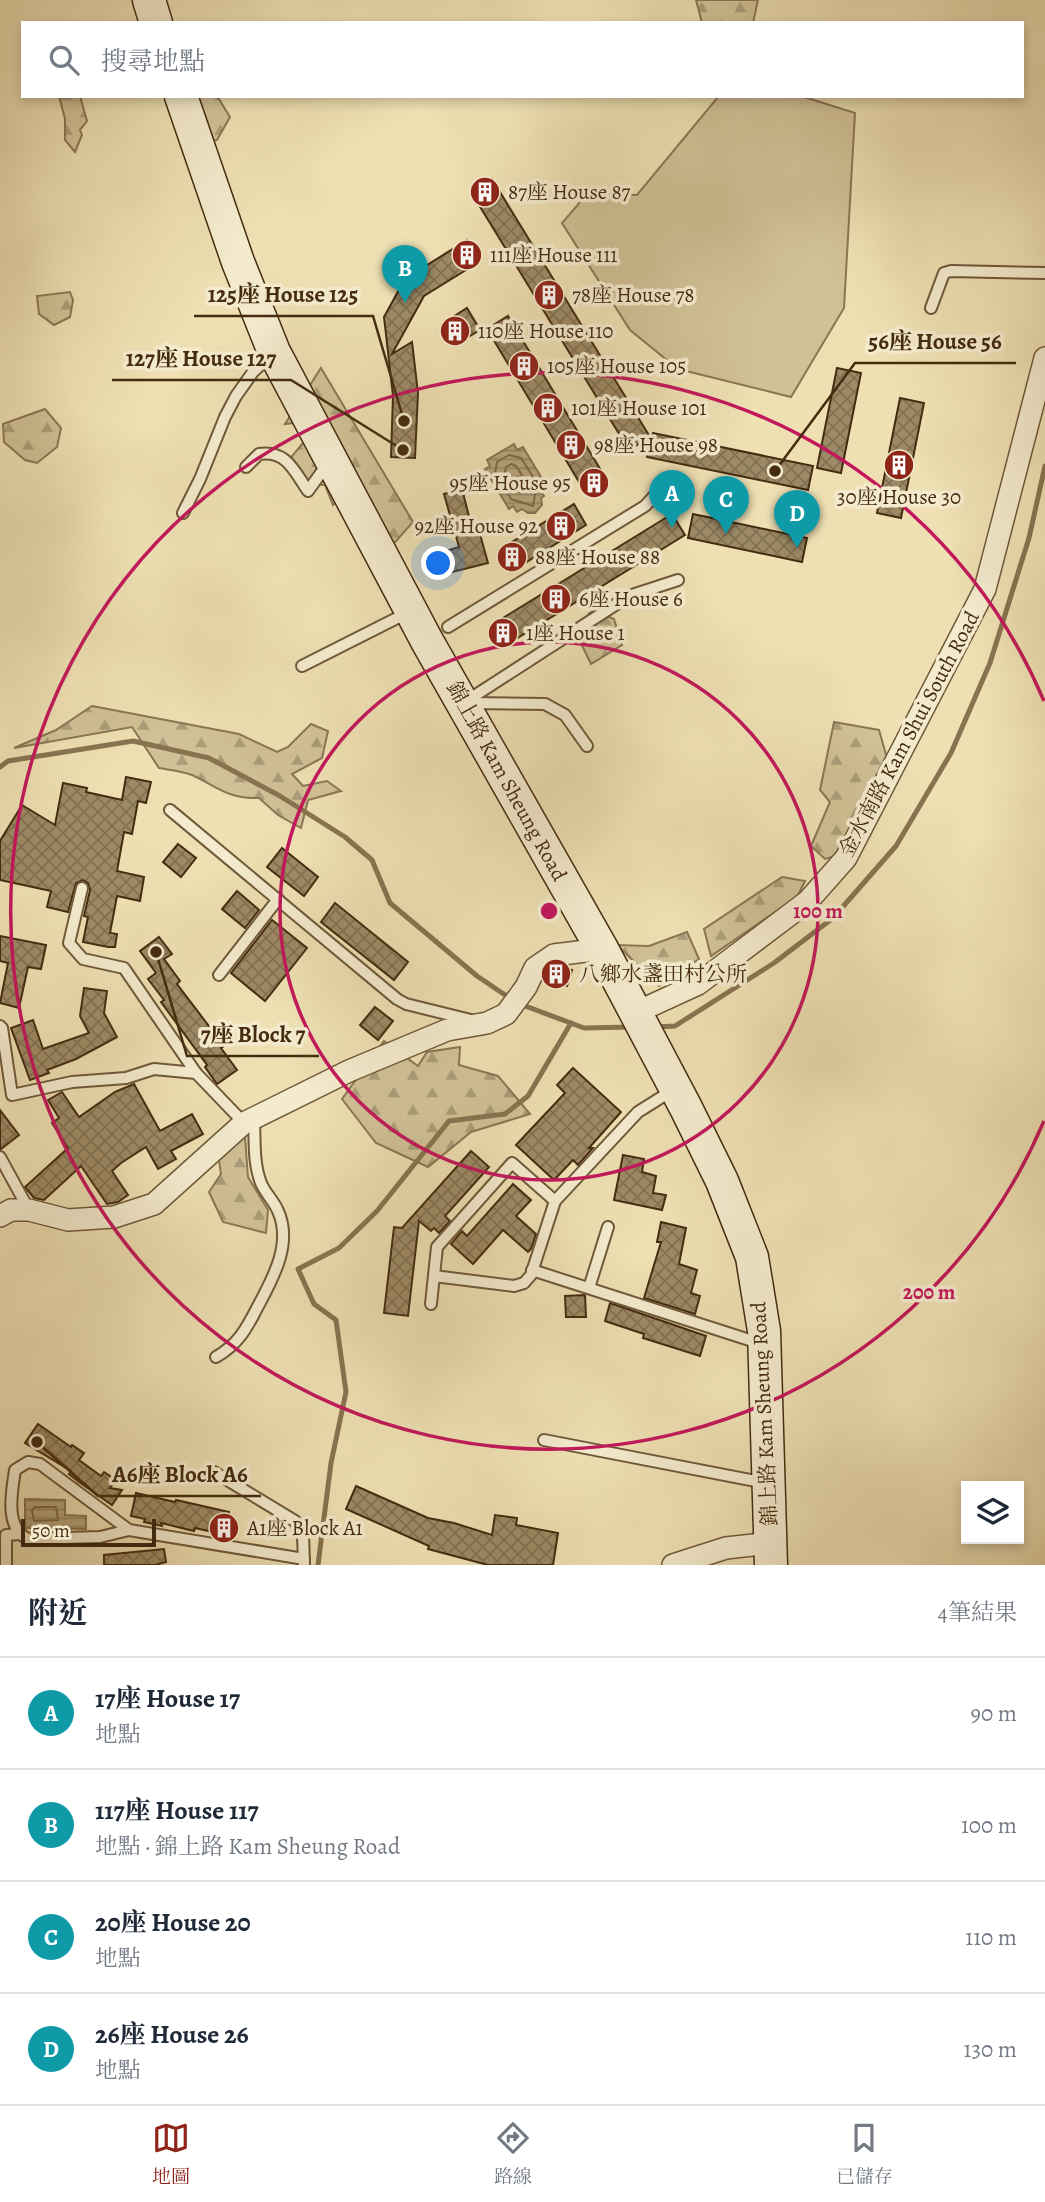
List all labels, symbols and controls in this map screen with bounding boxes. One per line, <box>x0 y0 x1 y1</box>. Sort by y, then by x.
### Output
search box <box>21 21 1024 98</box>
icon: search <box>45 41 83 79</box>
text: 搜尋地點 <box>101 44 205 79</box>
building icon: 87座 House 87 <box>468 175 502 209</box>
place label: 87座 House 87 <box>508 178 631 206</box>
building icon: 111座 House 111 <box>450 238 484 272</box>
place label: 111座 House 111 <box>490 241 618 269</box>
pin: B <box>382 245 428 303</box>
callout: 125座 House 125 <box>194 272 373 316</box>
building icon: 78座 House 78 <box>532 278 566 312</box>
text: 125座 House 125 <box>208 279 358 310</box>
place label: 78座 House 78 <box>572 281 694 309</box>
building icon: 110座 House 110 <box>438 314 472 348</box>
place label: 110座 House 110 <box>478 317 614 345</box>
callout: 56座 House 56 <box>855 319 1016 363</box>
text: 56座 House 56 <box>868 326 1002 357</box>
callout: 127座 House 127 <box>112 336 291 380</box>
text: 127座 House 127 <box>126 343 276 374</box>
building icon: 105座 House 105 <box>507 349 541 383</box>
place label: 105座 House 105 <box>547 352 686 380</box>
building icon: 101座 House 101 <box>531 391 565 425</box>
place label: 101座 House 101 <box>571 394 707 422</box>
building icon: 98座 House 98 <box>554 428 588 462</box>
place label: 98座 House 98 <box>594 431 718 459</box>
building icon: 30座 House 30 <box>882 448 916 482</box>
building icon: 95座 House 95 <box>577 466 611 500</box>
place label: 95座 House 95 <box>449 469 571 497</box>
pin: A <box>649 470 695 528</box>
pin: C <box>703 476 749 534</box>
place label: 30座 House 30 <box>837 483 961 511</box>
pin: D <box>774 490 820 548</box>
building icon: 92座 House 92 <box>544 509 578 543</box>
place label: 92座 House 92 <box>415 512 538 540</box>
building icon: 88座 House 88 <box>495 540 529 574</box>
place label: 88座 House 88 <box>535 543 660 571</box>
your location <box>421 546 455 580</box>
building icon: 6座 House 6 <box>539 582 573 616</box>
place label: 6座 House 6 <box>579 585 683 613</box>
street label: 金水南路 Kam Shui South Road <box>832 606 986 862</box>
building icon: 1座 House 1 <box>486 616 520 650</box>
place label: 1座 House 1 <box>526 619 625 647</box>
street label: 錦上路 Kam Sheung Road <box>440 676 574 887</box>
text: 100 m <box>793 897 843 925</box>
centre of rings <box>537 899 561 923</box>
building icon: 八鄉水盞田村公所 <box>539 957 573 991</box>
place label: 八鄉水盞田村公所 <box>579 960 747 988</box>
callout: 7座 Block 7 <box>187 1012 319 1056</box>
text: 7座 Block 7 <box>201 1019 306 1050</box>
text: 200 m <box>903 1278 956 1306</box>
street label: 錦上路 Kam Sheung Road <box>744 1301 784 1527</box>
callout: A6座 Block A6 <box>98 1452 261 1496</box>
text: A6座 Block A6 <box>111 1459 248 1490</box>
map controls <box>961 1481 1024 1544</box>
button: layers <box>961 1481 1024 1544</box>
building icon: A1座 Block A1 <box>207 1511 241 1545</box>
place label: A1座 Block A1 <box>246 1514 363 1542</box>
scale bar <box>21 1516 156 1548</box>
text: 50 m <box>32 1518 70 1544</box>
text: 附近 <box>28 1593 88 1633</box>
text: 4筆結果 <box>938 1597 1017 1628</box>
text: 17座 House 17 <box>95 1681 240 1716</box>
text: A <box>44 1698 58 1729</box>
text: 90 m <box>971 1698 1017 1729</box>
text: 地點 <box>95 1719 141 1750</box>
text: 117座 House 117 <box>95 1793 259 1828</box>
text: B <box>44 1810 58 1841</box>
text: 100 m <box>961 1810 1017 1841</box>
text: 地點 · 錦上路 Kam Sheung Road <box>95 1831 400 1862</box>
text: 20座 House 20 <box>95 1905 250 1940</box>
text: C <box>44 1922 58 1953</box>
text: 110 m <box>965 1922 1017 1953</box>
text: 地點 <box>95 1943 141 1974</box>
text: 26座 House 26 <box>95 2017 249 2052</box>
text: D <box>43 2034 59 2065</box>
text: 130 m <box>964 2034 1017 2065</box>
text: 地點 <box>95 2055 141 2086</box>
tab: 地圖 <box>152 2119 190 2190</box>
tab: 路線 <box>494 2119 532 2190</box>
tab: 已儲存 <box>836 2119 893 2190</box>

